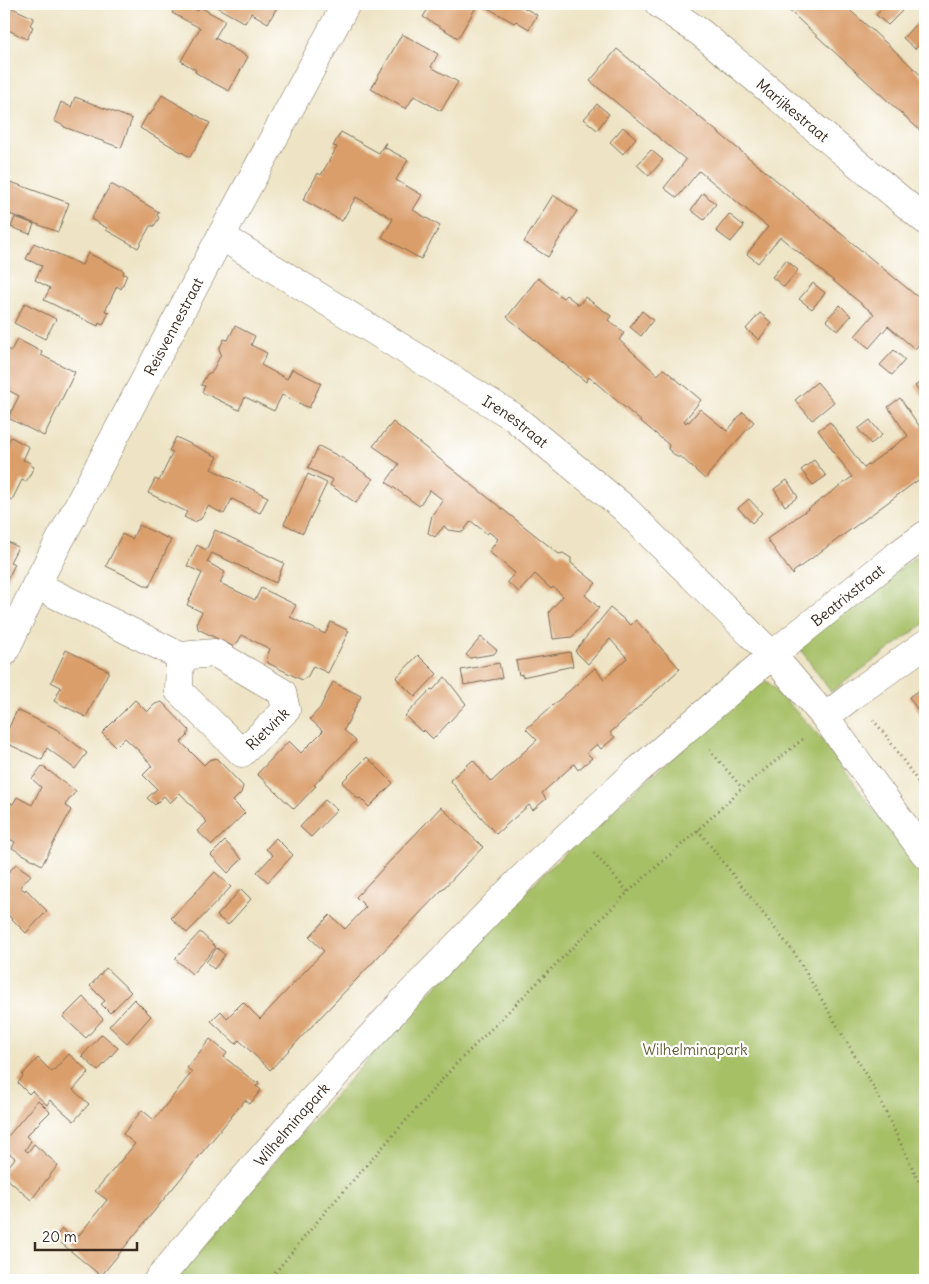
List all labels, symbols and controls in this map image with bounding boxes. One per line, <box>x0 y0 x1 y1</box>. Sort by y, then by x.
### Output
street label: Marijkestraat <box>753 74 833 146</box>
street label: Reisvennestraat <box>139 274 207 379</box>
street label: Irenestraat <box>479 391 552 451</box>
street label: Beatrixstraat <box>807 560 888 630</box>
street label: Rietvink <box>241 703 293 754</box>
park label: Wilhelminapark <box>642 1040 748 1059</box>
street label: Wilhelminapark <box>249 1078 333 1170</box>
scale bar <box>35 1219 138 1251</box>
text: 20 m <box>42 1227 77 1246</box>

